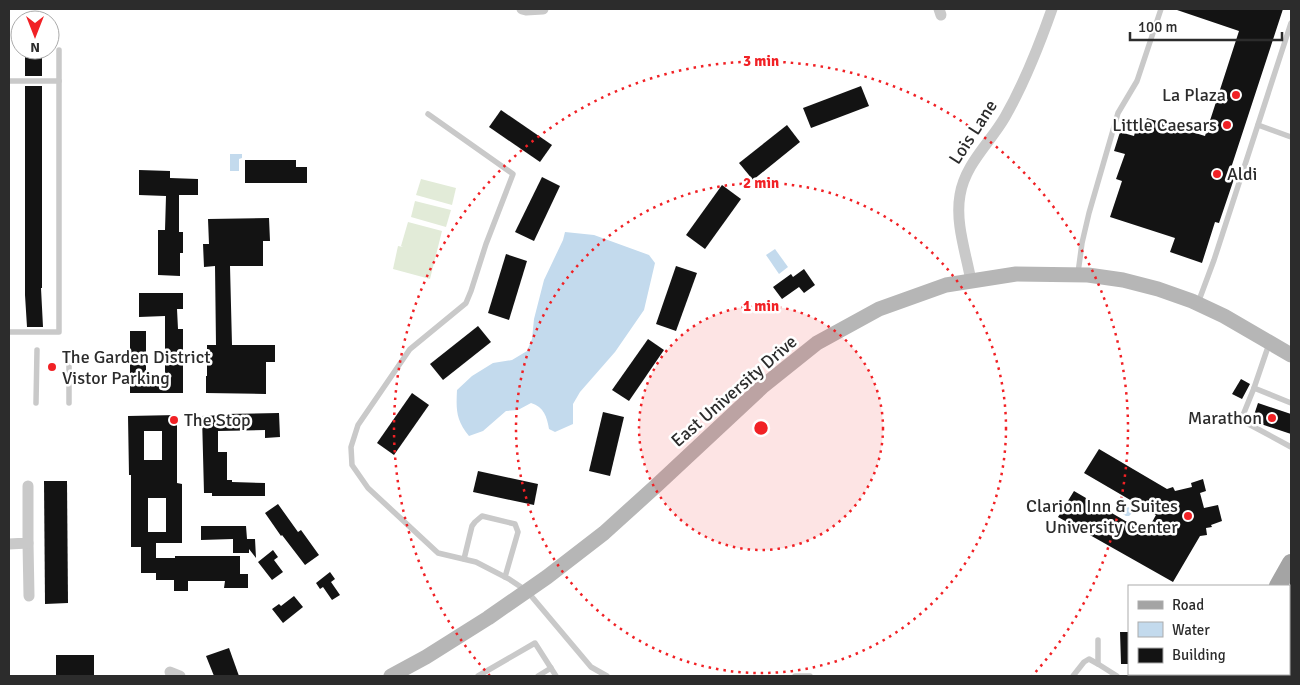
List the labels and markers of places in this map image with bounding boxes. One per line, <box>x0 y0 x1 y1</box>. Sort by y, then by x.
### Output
place label: La Plaza <box>1162 84 1226 106</box>
marker: La Plaza <box>1230 89 1242 101</box>
place label: Little Caesars <box>1112 114 1217 136</box>
marker: Little Caesars <box>1221 119 1233 131</box>
place label: Aldi <box>1227 163 1257 185</box>
marker: Aldi <box>1211 168 1223 180</box>
place label: The Garden District Vistor Parking <box>62 346 210 389</box>
marker: The Garden District Vistor Parking <box>46 361 58 373</box>
place label: Marathon <box>1188 407 1262 429</box>
place label: The Stop <box>184 409 251 431</box>
marker: Marathon <box>1266 412 1278 424</box>
marker: The Stop <box>168 414 180 426</box>
centre of rings <box>752 419 770 437</box>
place label: Clarion Inn & Suites University Center <box>1026 495 1178 538</box>
marker: Clarion Inn & Suites University Center <box>1182 510 1194 522</box>

